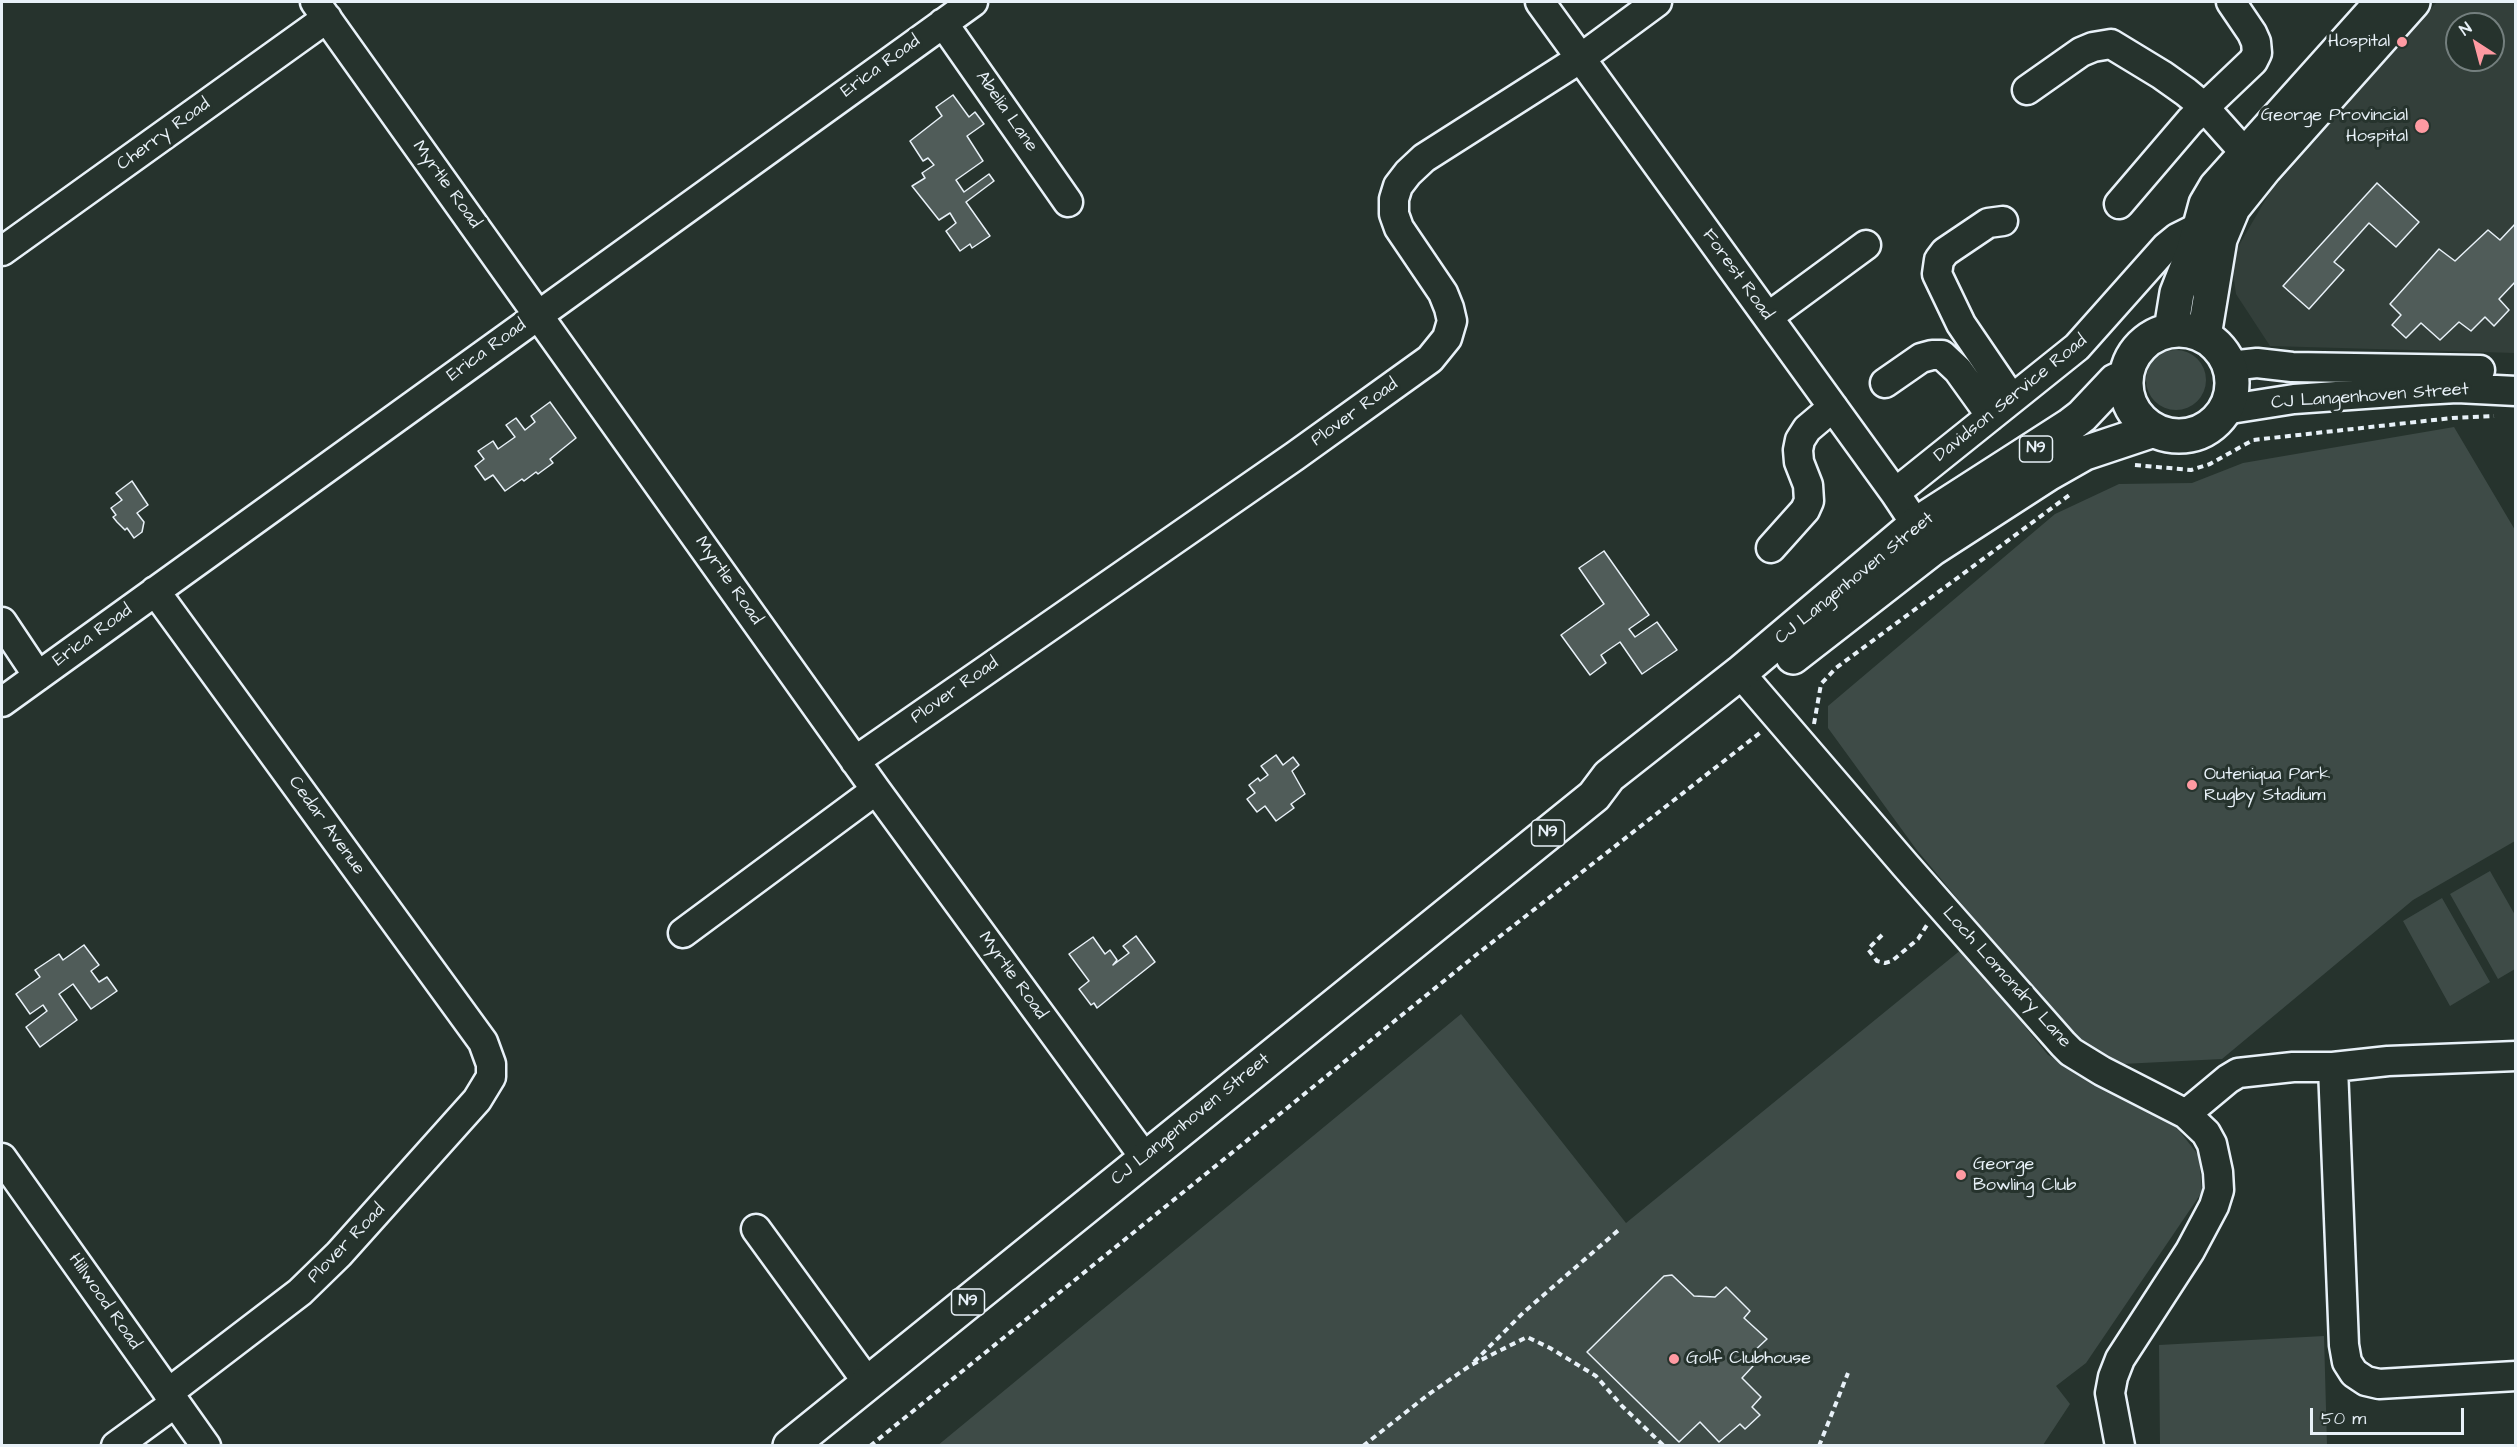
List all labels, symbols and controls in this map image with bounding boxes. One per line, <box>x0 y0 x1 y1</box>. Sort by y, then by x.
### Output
north arrow <box>2445 12 2505 72</box>
text: N <box>2455 17 2476 41</box>
street label: Erica Road <box>837 31 925 103</box>
place label: Hospital <box>2328 31 2390 53</box>
marker: Hospital <box>2395 35 2409 49</box>
street label: Abelia Lane <box>970 67 1042 157</box>
street label: Cherry Road <box>113 94 215 176</box>
place label: George Provincial Hospital <box>2261 105 2408 148</box>
marker: George Provincial Hospital <box>2413 117 2431 135</box>
street label: Myrtle Road <box>407 137 485 233</box>
street label: Forest Road <box>1697 225 1777 325</box>
street label: Erica Road <box>443 315 531 387</box>
street label: Davidson Service Road <box>1930 331 2092 467</box>
street label: Plover Road <box>1307 374 1403 452</box>
street label: CJ Langenhoven Street <box>2271 379 2469 415</box>
road number: N9 <box>2020 436 2052 462</box>
street label: CJ Langenhoven Street <box>1771 508 1939 650</box>
street label: Myrtle Road <box>690 533 766 629</box>
street label: Erica Road <box>49 600 137 672</box>
street label: Plover Road <box>907 653 1003 729</box>
place label: Outeniqua Park Rugby Stadium <box>2204 764 2330 806</box>
street label: Cedar Avenue <box>283 773 369 879</box>
marker: Outeniqua Park Rugby Stadium <box>2185 778 2199 792</box>
road number: N9 <box>1532 820 1564 846</box>
street label: Loch Lomondry Lane <box>1937 903 2075 1053</box>
street label: Myrtle Road <box>973 928 1051 1024</box>
street label: CJ Langenhoven Street <box>1107 1049 1275 1191</box>
place label: George Bowling Club <box>1973 1154 2076 1196</box>
marker: George Bowling Club <box>1954 1168 1968 1182</box>
street label: Plover Road <box>304 1200 390 1288</box>
street label: Hillwood Road <box>63 1250 145 1354</box>
road number: N9 <box>952 1289 984 1315</box>
place label: Golf Clubhouse <box>1686 1348 1811 1370</box>
marker: Golf Clubhouse <box>1667 1352 1681 1366</box>
scale bar <box>2313 1396 2468 1434</box>
text: 50 m <box>2321 1406 2366 1431</box>

